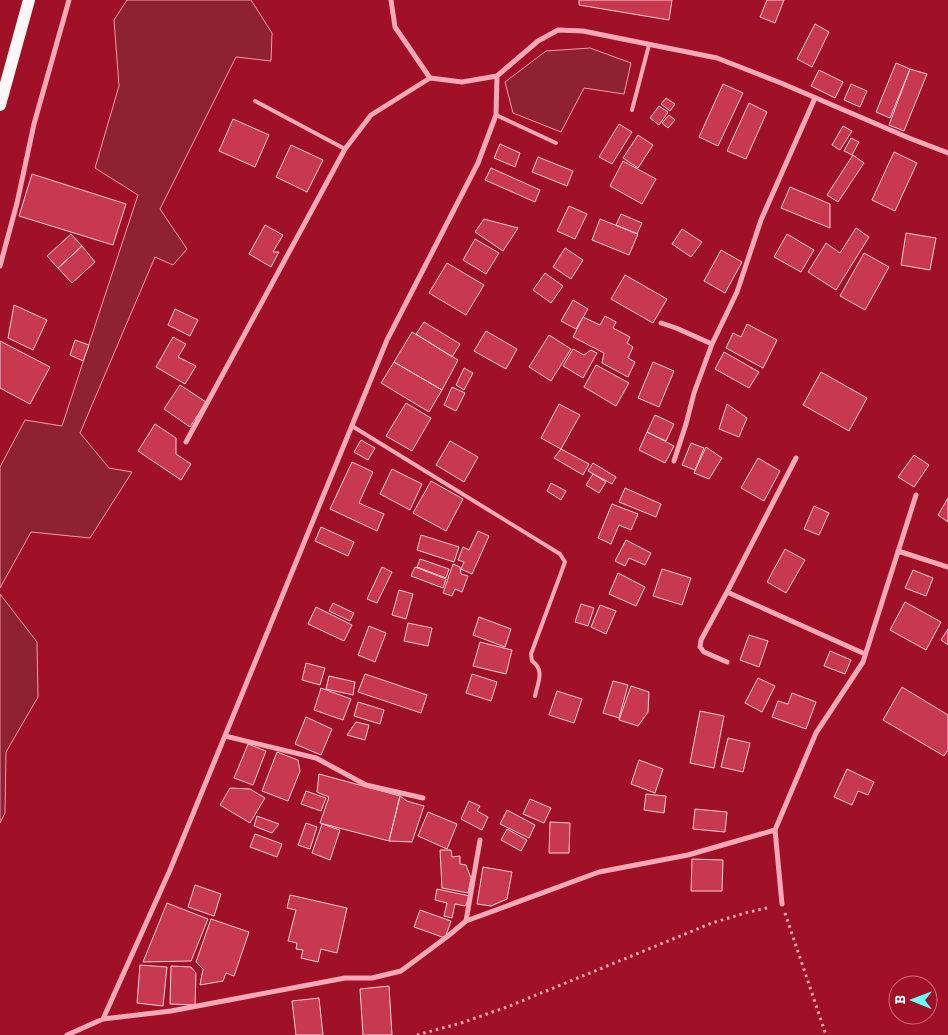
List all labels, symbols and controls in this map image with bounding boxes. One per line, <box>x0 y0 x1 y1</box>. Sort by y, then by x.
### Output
north arrow <box>888 975 938 1025</box>
text: B <box>891 995 909 1005</box>

